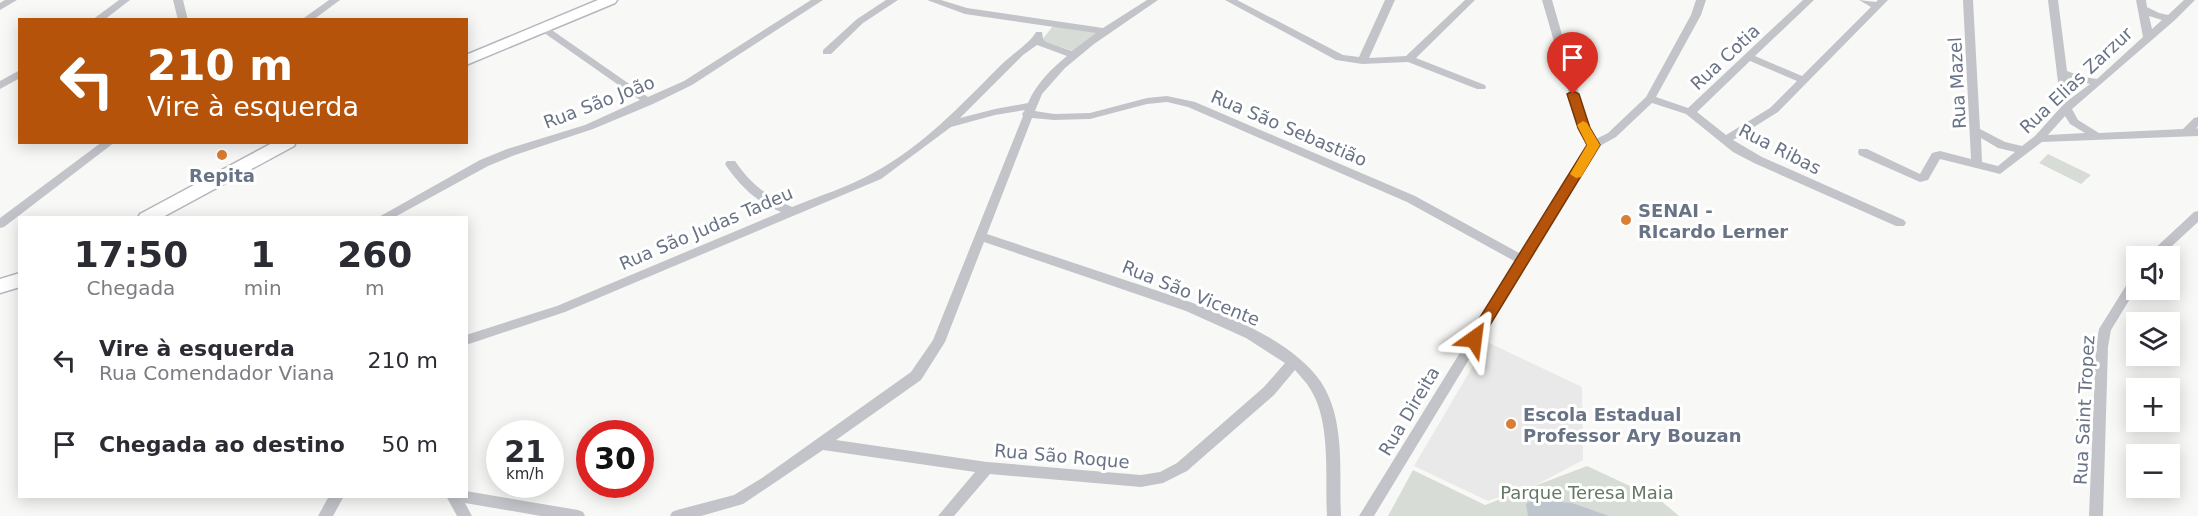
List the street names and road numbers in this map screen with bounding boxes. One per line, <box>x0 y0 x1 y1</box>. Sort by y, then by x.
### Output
street label: Rua Cotia <box>1686 20 1764 94</box>
street label: Rua Elias Zarzur <box>2015 22 2137 138</box>
street label: Rua Mazel <box>1944 37 1970 129</box>
street label: Rua São João <box>540 71 658 133</box>
street label: Rua São Sebastião <box>1208 86 1370 170</box>
street label: Rua Ribas <box>1735 119 1825 179</box>
street label: Rua São Judas Tadeu <box>616 182 796 274</box>
street label: Rua São Vicente <box>1119 256 1263 330</box>
street label: Rua Saint Tropez <box>2070 335 2098 485</box>
street label: Rua Direita <box>1374 363 1444 459</box>
street label: Rua São Roque <box>994 440 1130 472</box>

